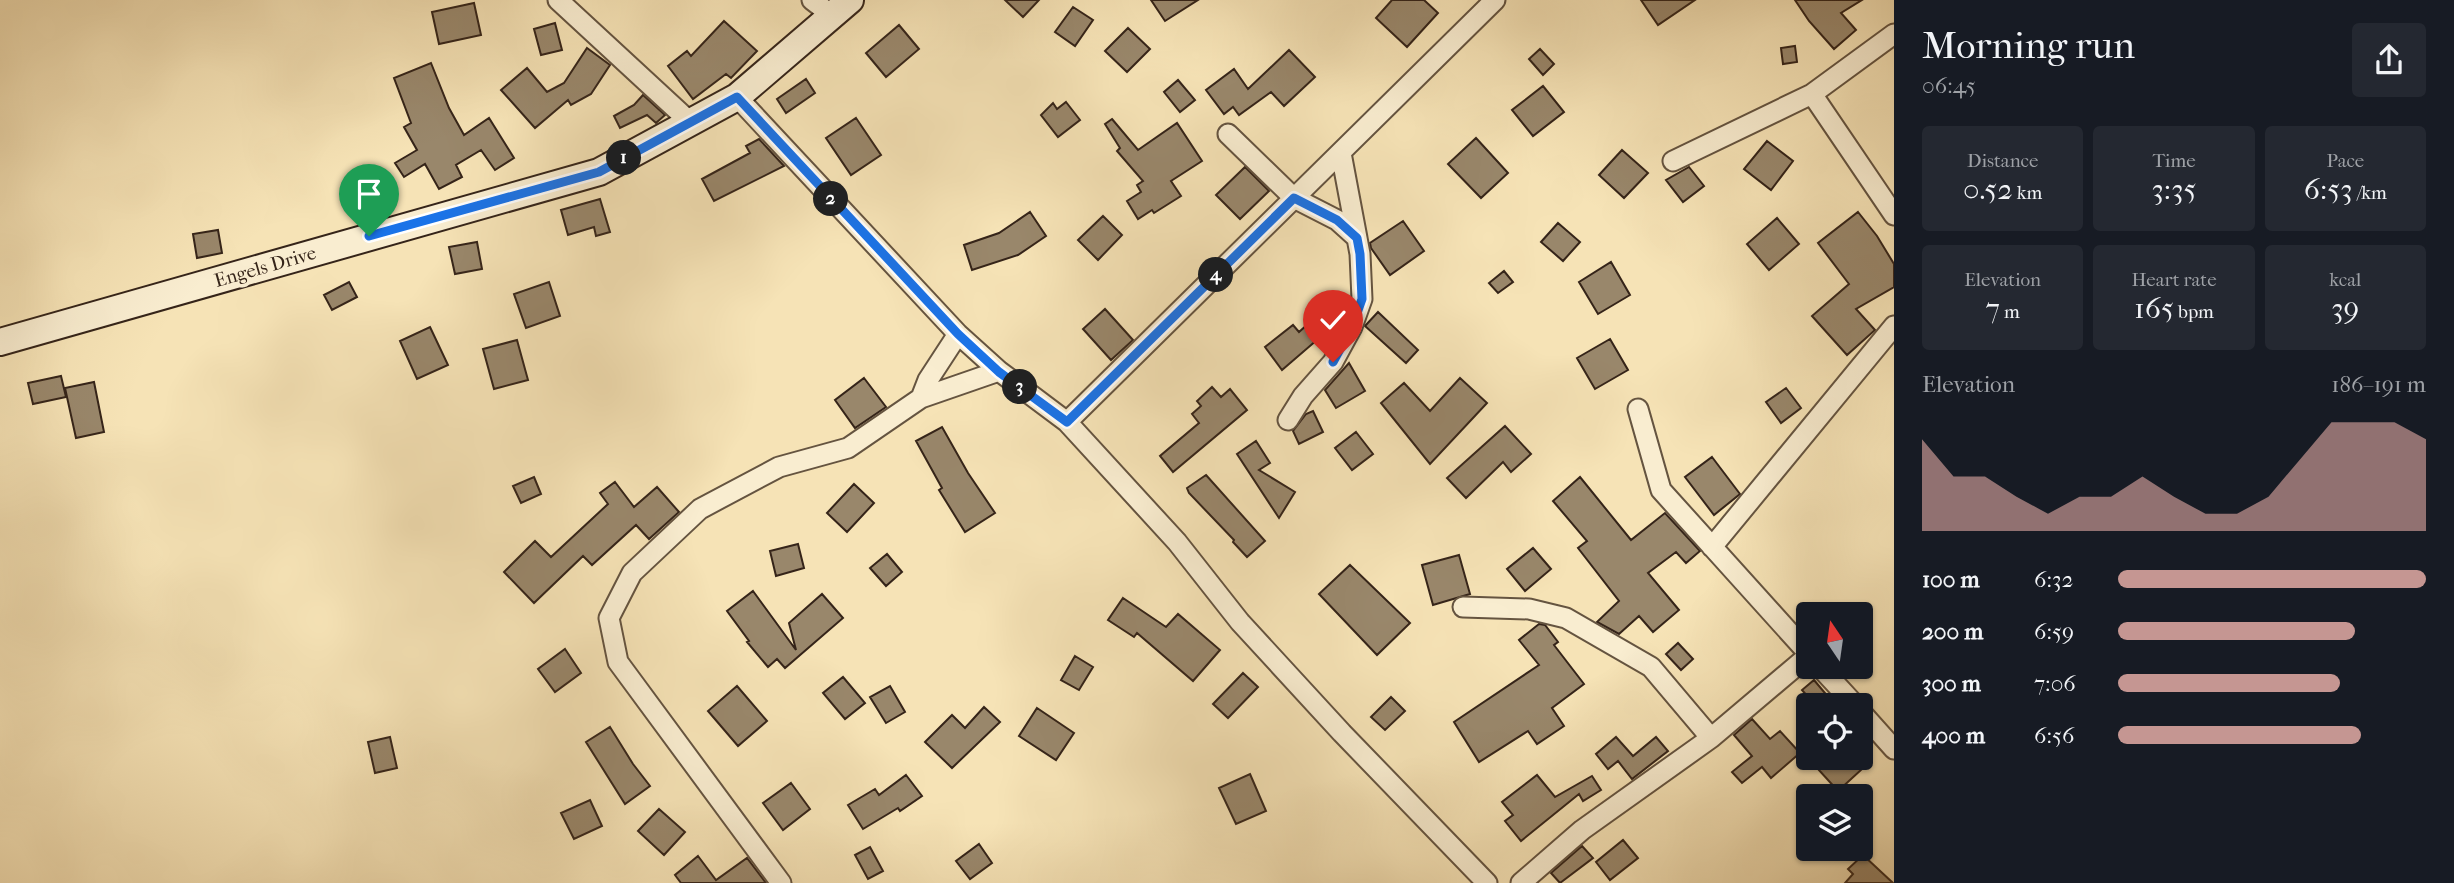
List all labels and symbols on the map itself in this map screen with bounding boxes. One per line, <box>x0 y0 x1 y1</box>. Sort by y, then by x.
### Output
pin: 1 <box>606 140 642 176</box>
pin <box>339 164 399 236</box>
pin: 2 <box>814 182 848 216</box>
street label: Engels Drive <box>212 242 319 292</box>
pin: 4 <box>1198 258 1234 292</box>
pin <box>1303 290 1363 362</box>
pin: 3 <box>1002 370 1038 404</box>
north arrow <box>1796 602 1872 679</box>

